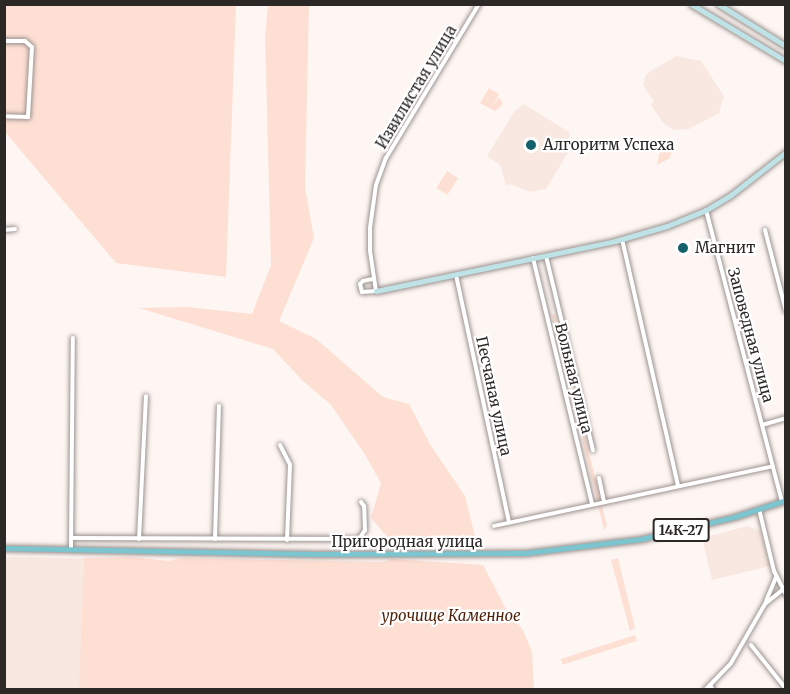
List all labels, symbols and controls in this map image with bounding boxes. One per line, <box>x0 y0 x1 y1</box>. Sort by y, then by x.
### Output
street label: Извилистая улица <box>372 22 460 152</box>
place label: Алгоритм Успеха <box>543 136 674 154</box>
marker: Алгоритм Успеха <box>524 138 538 152</box>
place label: Магнит <box>695 239 755 257</box>
marker: Магнит <box>676 241 690 255</box>
street label: Заповедная улица <box>724 266 778 404</box>
street label: Вольная улица <box>552 321 596 435</box>
street label: Песчаная улица <box>473 335 515 457</box>
road number: 14К-27 <box>652 519 710 541</box>
street label: Пригородная улица <box>331 533 483 551</box>
park label: урочище Каменное <box>381 607 521 625</box>

